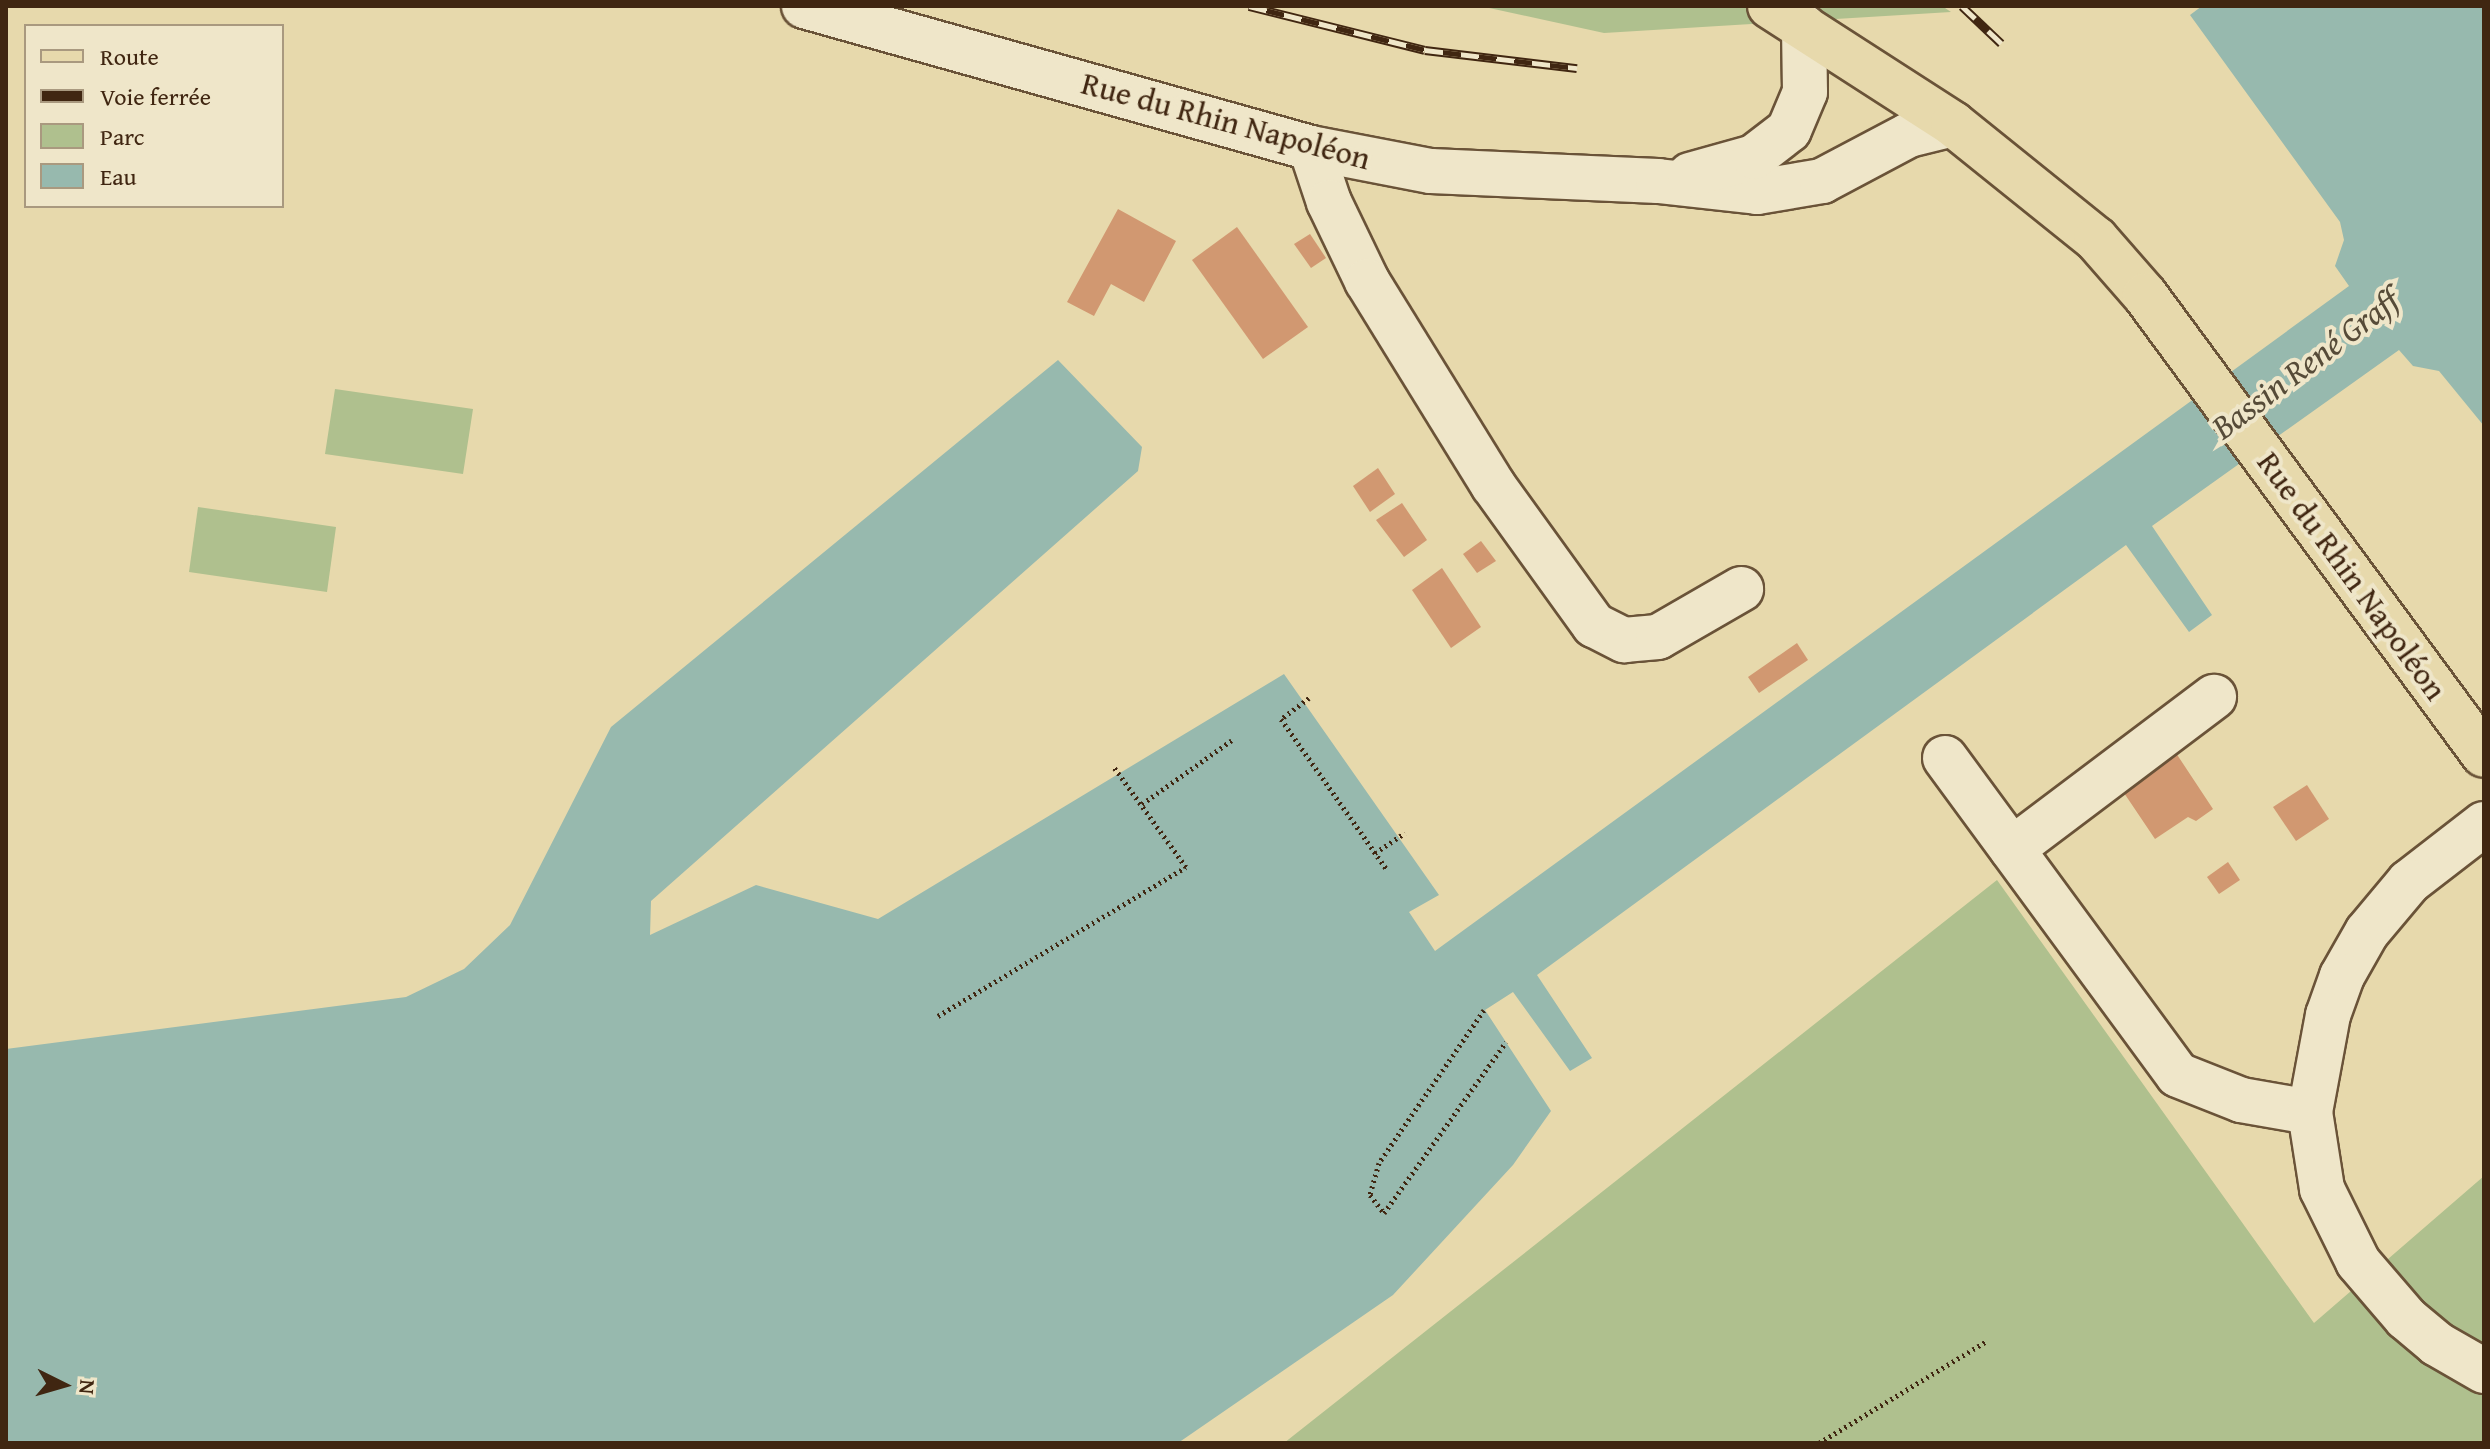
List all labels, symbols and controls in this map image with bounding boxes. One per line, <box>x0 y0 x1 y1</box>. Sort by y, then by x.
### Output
legend <box>24 24 284 208</box>
text: Route <box>100 39 159 74</box>
street label: Rue du Rhin Napoléon <box>1077 64 1375 178</box>
text: Voie ferrée <box>100 79 211 114</box>
text: Parc <box>100 119 144 154</box>
text: Eau <box>100 159 136 194</box>
water label: Bassin René Graff <box>2203 279 2407 447</box>
street label: Rue du Rhin Napoléon <box>2249 444 2455 708</box>
north arrow <box>24 1345 104 1425</box>
text: N <box>71 1378 104 1396</box>

